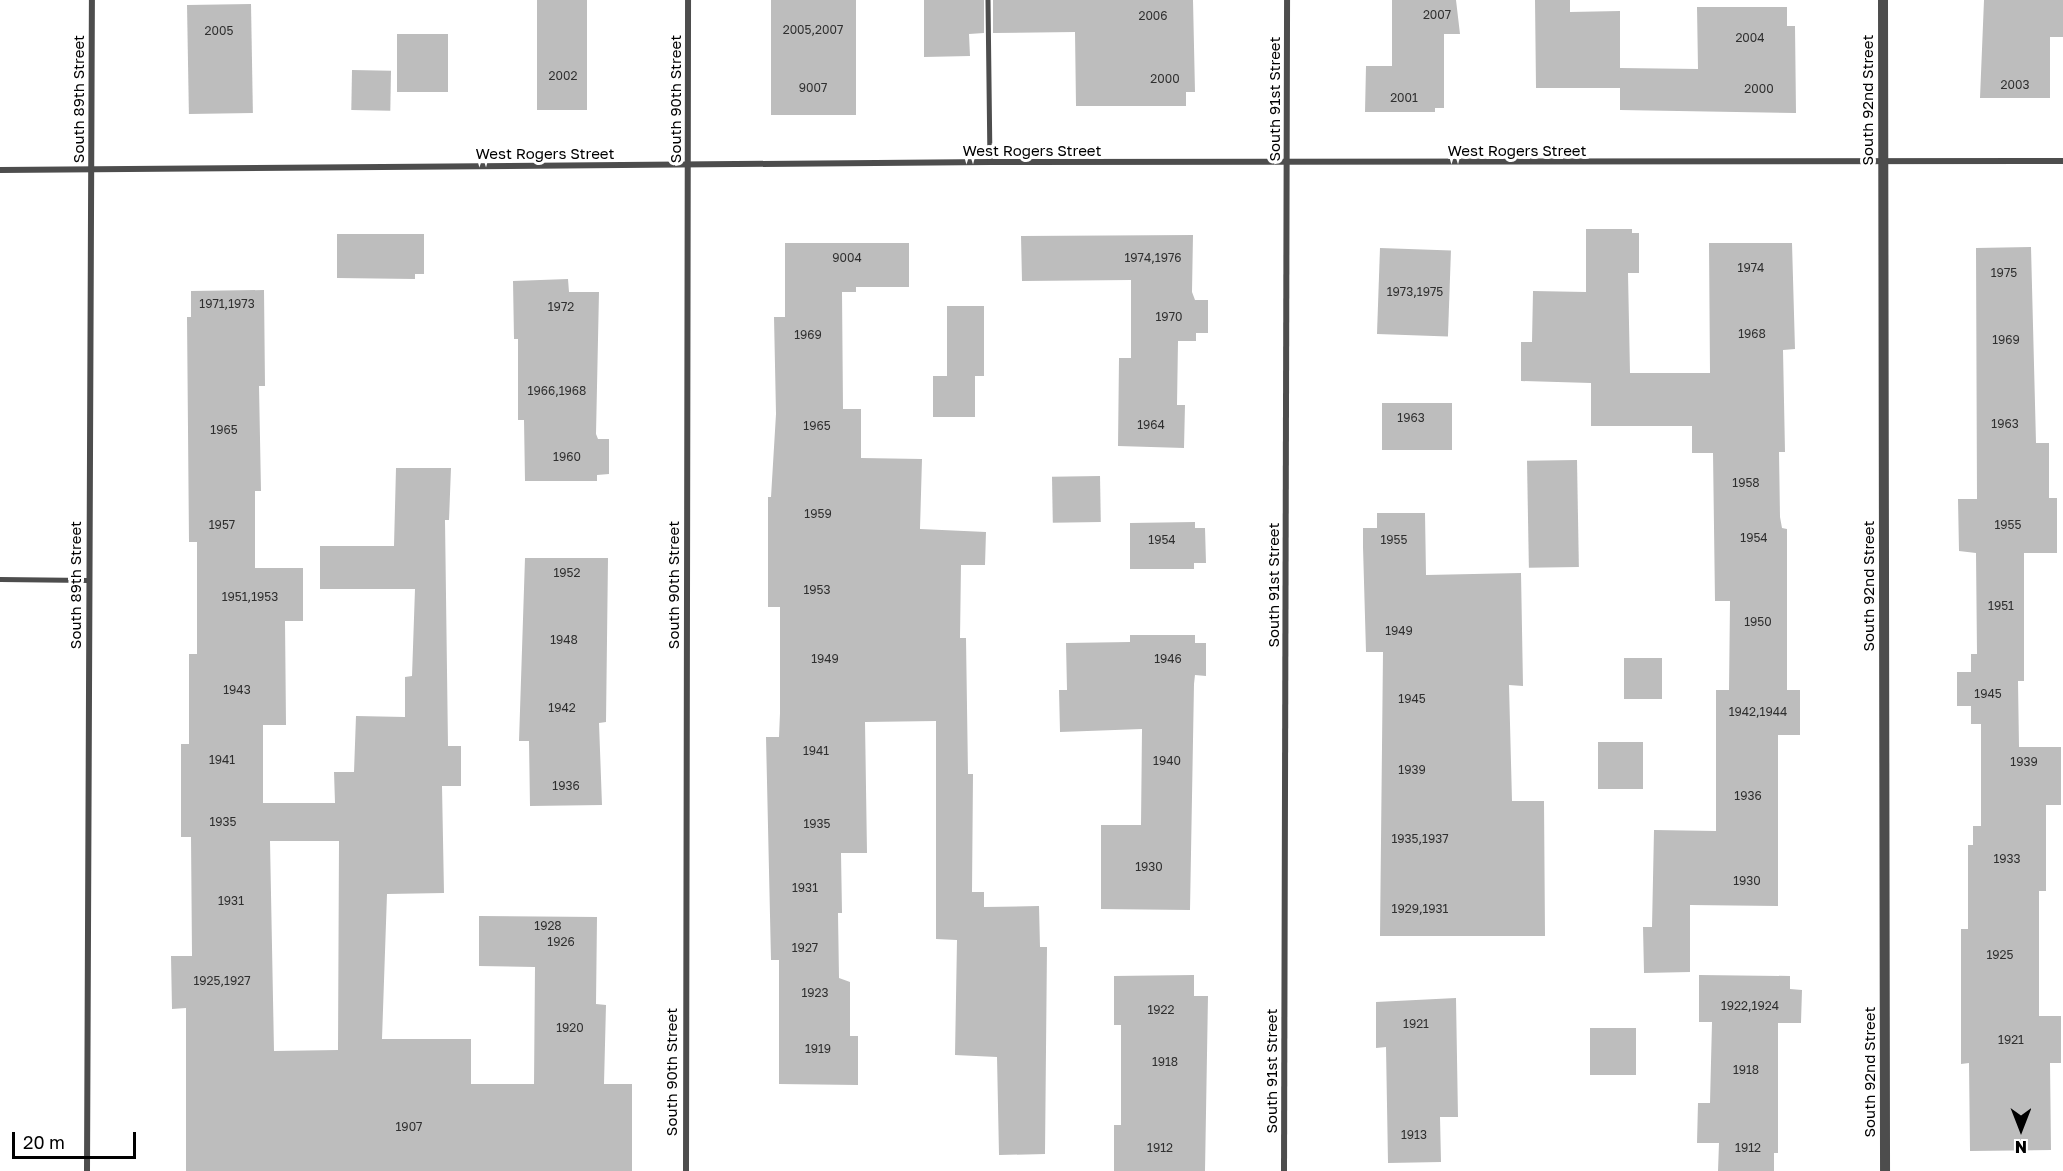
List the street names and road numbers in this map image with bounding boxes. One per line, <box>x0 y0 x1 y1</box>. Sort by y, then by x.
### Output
street label: South 92nd Street <box>1859 34 1877 166</box>
street label: South 89th Street <box>70 35 88 163</box>
street label: South 90th Street <box>667 35 685 163</box>
street label: South 91st Street <box>1266 36 1284 162</box>
street label: West Rogers Street <box>962 142 1102 160</box>
street label: West Rogers Street <box>1447 142 1587 160</box>
street label: West Rogers Street <box>475 145 615 163</box>
street label: South 92nd Street <box>1860 520 1878 652</box>
street label: South 89th Street <box>67 521 85 649</box>
street label: South 90th Street <box>665 521 683 649</box>
street label: South 91st Street <box>1265 522 1283 648</box>
street label: South 92nd Street <box>1861 1006 1879 1138</box>
street label: South 90th Street <box>663 1008 681 1136</box>
street label: South 91st Street <box>1263 1008 1281 1134</box>

